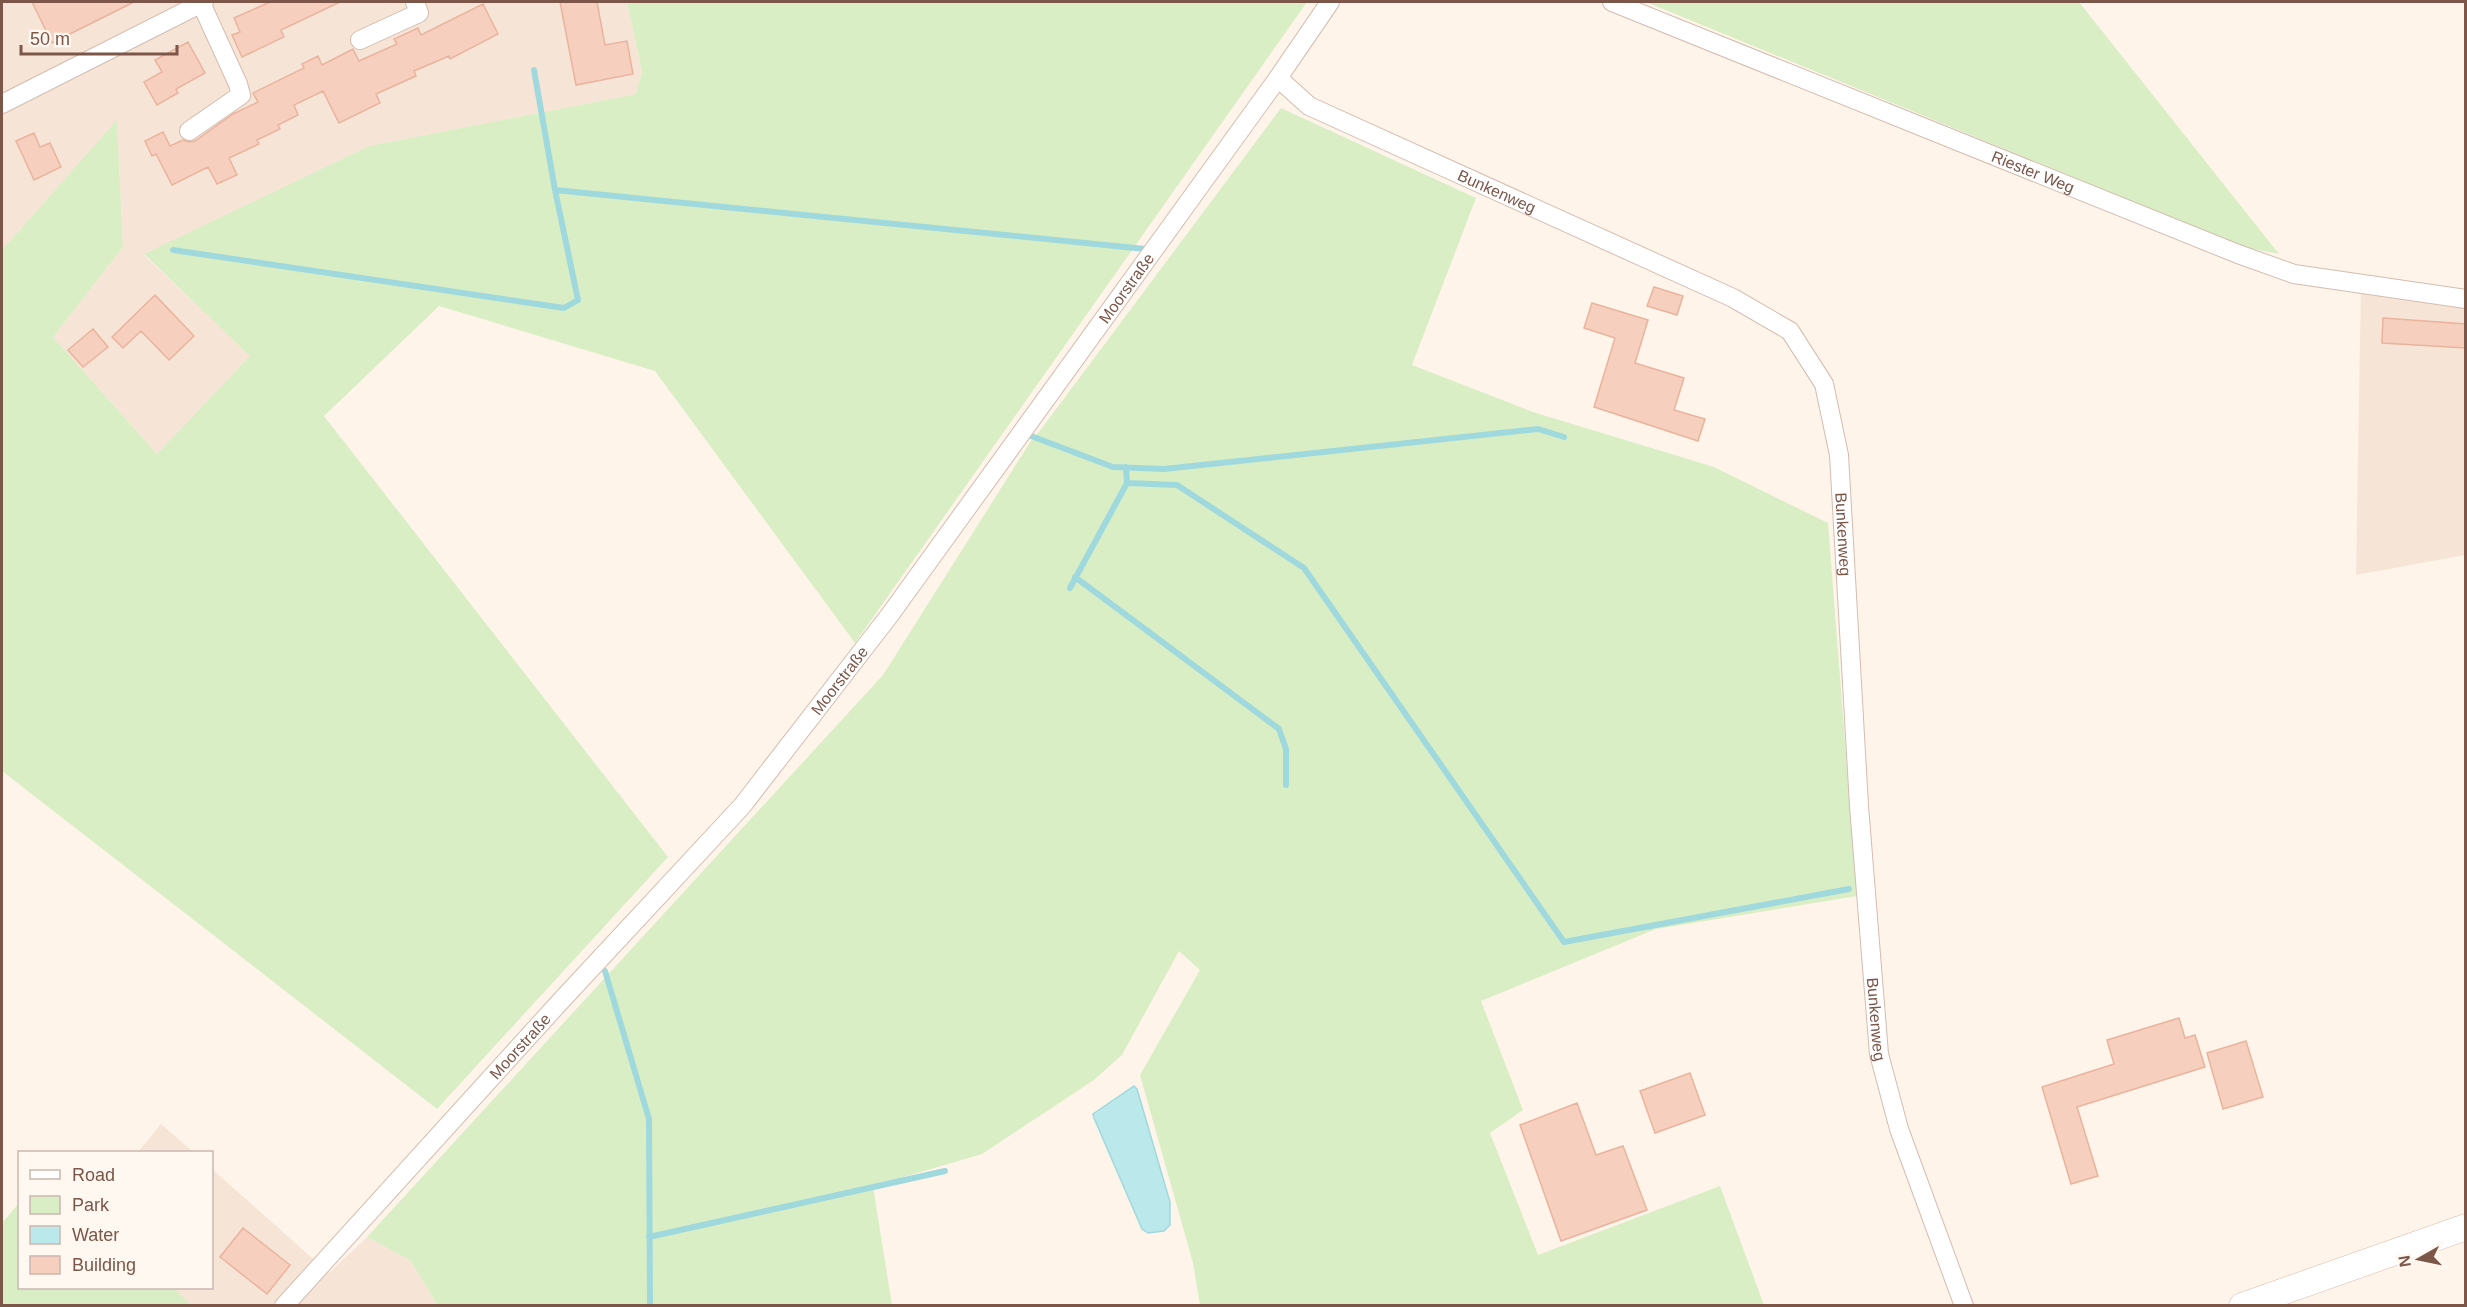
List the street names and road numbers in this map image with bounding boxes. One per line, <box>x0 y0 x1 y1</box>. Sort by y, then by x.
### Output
street label: Riester Weg <box>1989 148 2077 196</box>
street label: Bunkenweg <box>1455 167 1538 217</box>
street label: Moorstraße <box>1096 250 1157 326</box>
street label: Bunkenweg <box>1832 492 1854 577</box>
street label: Moorstraße <box>808 643 871 718</box>
street label: Bunkenweg <box>1864 977 1888 1063</box>
street label: Moorstraße <box>486 1010 554 1082</box>

